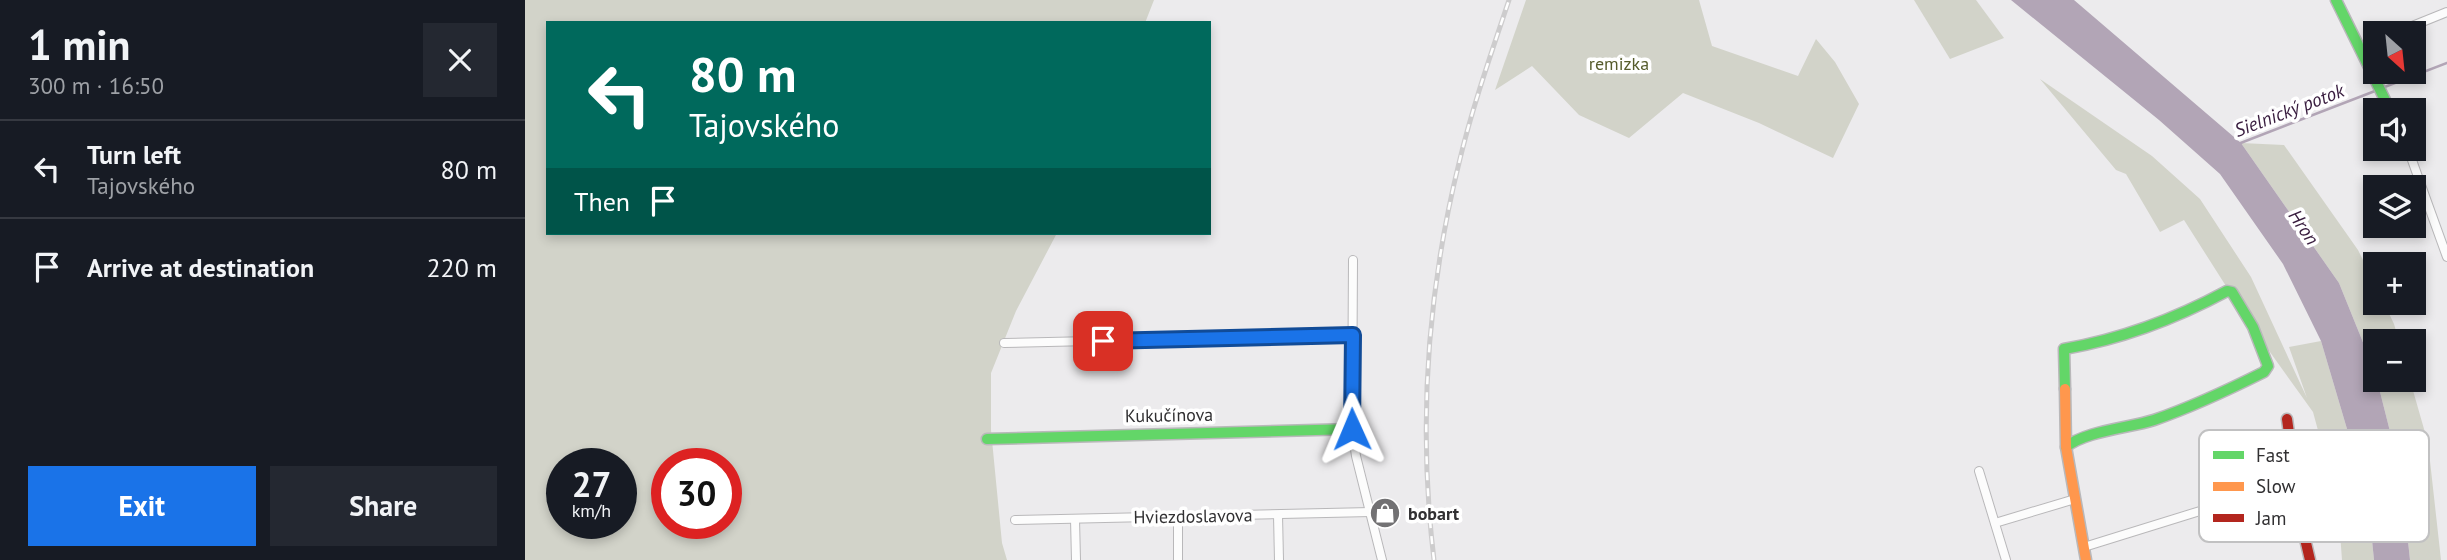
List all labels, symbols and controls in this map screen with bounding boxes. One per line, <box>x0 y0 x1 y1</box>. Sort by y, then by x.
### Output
text: 1 min <box>28 17 130 72</box>
north arrow <box>2363 21 2425 84</box>
map controls <box>2363 21 2426 392</box>
button: close <box>423 23 497 97</box>
text: 80 m <box>689 42 796 106</box>
icon: left <box>574 49 665 140</box>
park label: remizka <box>1589 52 1649 75</box>
text: 300 m · 16:50 <box>28 71 164 100</box>
water label: Sielnický potok <box>2231 78 2349 142</box>
button: sound <box>2363 98 2426 161</box>
text: Tajovského <box>689 104 839 146</box>
text: Turn left <box>87 138 181 171</box>
icon: left <box>28 150 66 188</box>
text: 80 m <box>441 153 497 186</box>
text: Tajovského <box>87 171 195 200</box>
button: layers <box>2363 175 2426 238</box>
icon: arrive <box>644 182 682 220</box>
text: Then <box>574 185 630 218</box>
water label: Hron <box>2284 205 2325 249</box>
icon: arrive <box>28 248 66 286</box>
text: Arrive at destination <box>87 251 314 284</box>
text: 220 m <box>426 251 497 284</box>
button: + <box>2363 252 2426 315</box>
pin <box>1073 311 1133 371</box>
icon: arrive <box>1084 322 1122 360</box>
button: − <box>2363 329 2426 392</box>
position arrow <box>1315 392 1389 466</box>
street label: Kukučínova <box>1125 403 1213 427</box>
legend <box>2199 430 2429 542</box>
text: Fast <box>2256 443 2290 467</box>
speed limit sign: 30 <box>651 448 742 539</box>
text: 27 <box>572 461 611 507</box>
button: Exit <box>28 466 256 546</box>
button: Share <box>270 466 497 546</box>
text: Slow <box>2256 474 2296 498</box>
shop icon: bobart <box>1368 496 1402 530</box>
text: km/h <box>572 499 611 522</box>
place label: bobart <box>1408 502 1460 525</box>
street label: Hviezdoslavova <box>1133 503 1253 529</box>
text: Jam <box>2255 506 2286 530</box>

